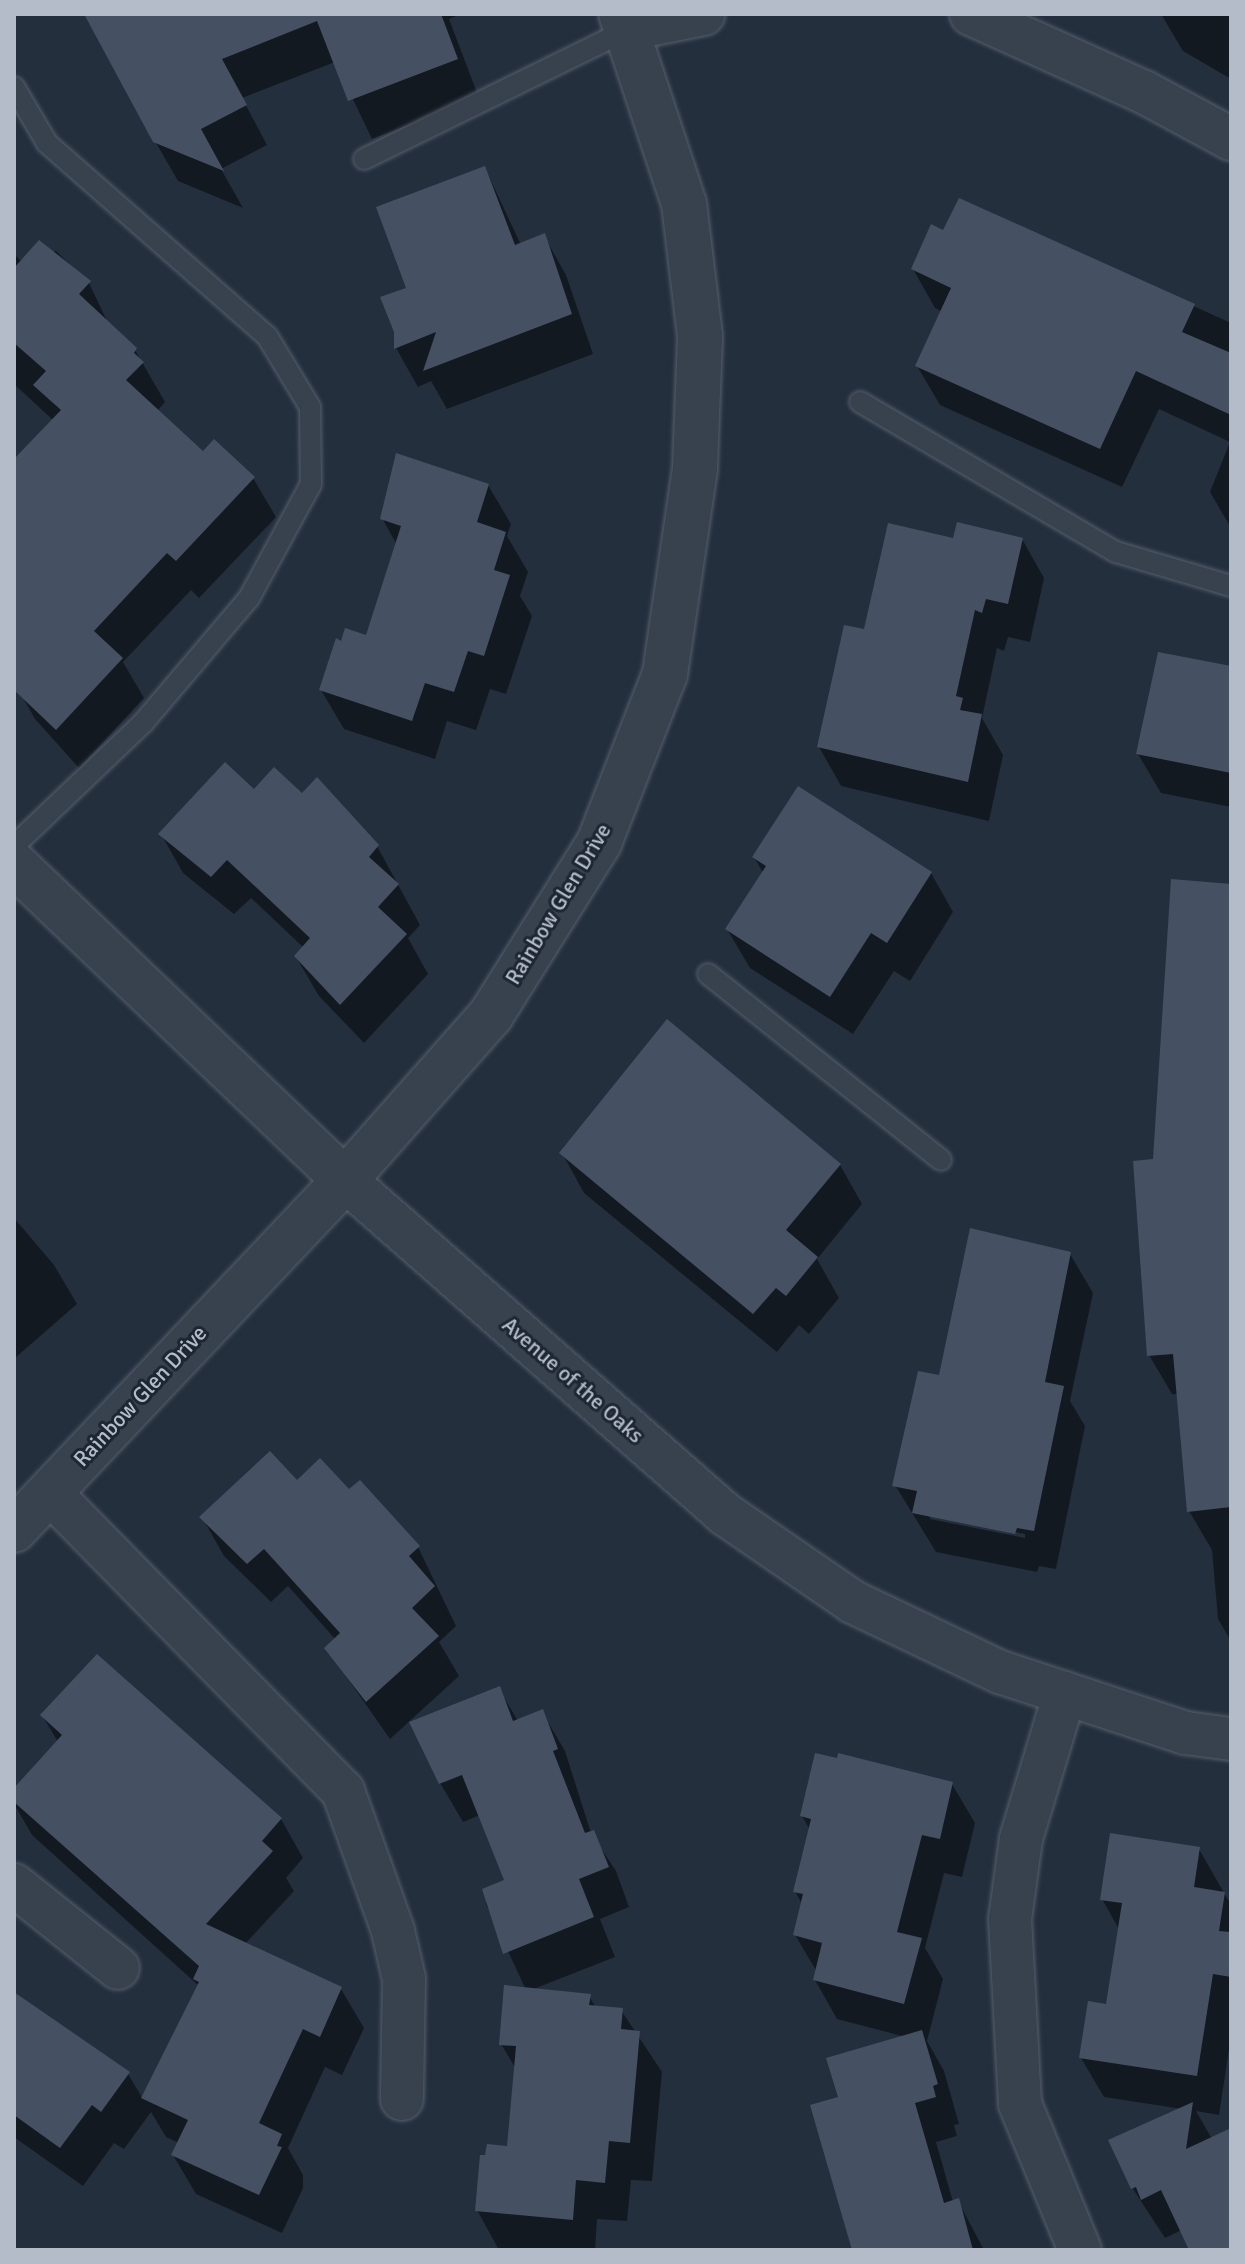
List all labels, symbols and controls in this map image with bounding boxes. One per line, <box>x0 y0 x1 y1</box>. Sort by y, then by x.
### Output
street label: Rainbow Glen Drive <box>500 819 616 989</box>
street label: Avenue of the Oaks <box>497 1311 649 1449</box>
street label: Rainbow Glen Drive <box>68 1320 212 1472</box>

